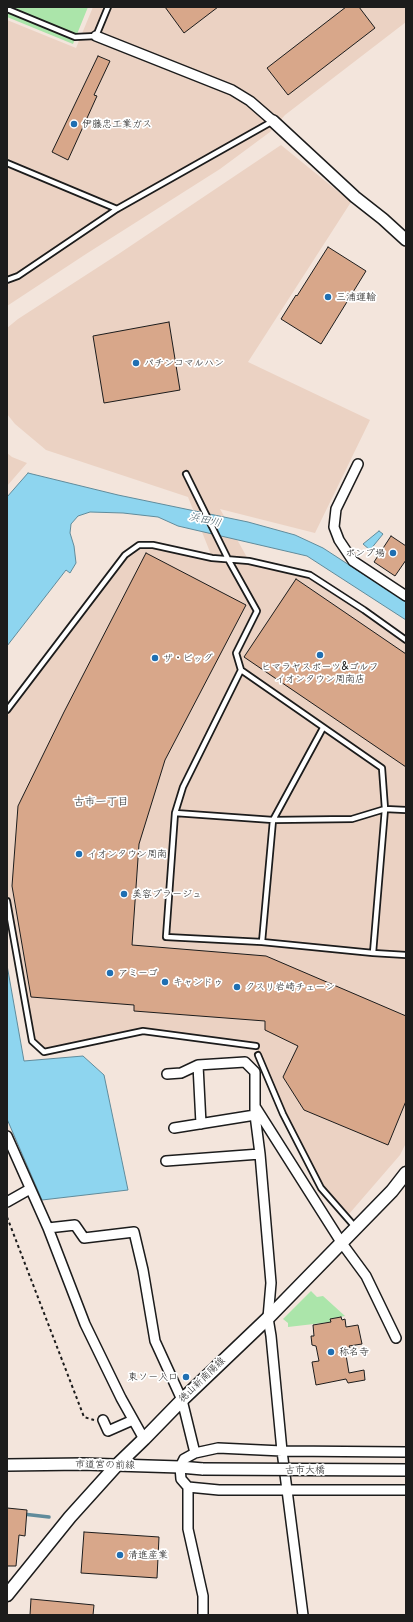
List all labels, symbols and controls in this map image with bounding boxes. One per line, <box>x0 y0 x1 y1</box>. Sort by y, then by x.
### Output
place label: 伊藤忠工業ガス <box>82 118 152 130</box>
marker: 伊藤忠工業ガス <box>69 119 79 129</box>
place label: 三浦運輸 <box>336 291 376 303</box>
marker: 三浦運輸 <box>323 292 333 302</box>
place label: パチンコマルハン <box>144 357 224 369</box>
marker: パチンコマルハン <box>131 358 141 368</box>
water label: 浜田川 <box>187 510 223 530</box>
place label: ポンプ場 <box>345 547 385 559</box>
marker: ポンプ場 <box>388 548 398 558</box>
marker: ヒマラヤスポーツ&ゴルフ イオンタウン周南店 <box>315 650 325 660</box>
place label: ザ・ビッグ <box>163 652 213 664</box>
marker: ザ・ビッグ <box>150 653 160 663</box>
place label: ヒマラヤスポーツ&ゴルフ イオンタウン周南店 <box>261 661 379 684</box>
district label: 古市一丁目 <box>74 795 128 809</box>
place label: イオンタウン周南 <box>87 848 167 860</box>
marker: イオンタウン周南 <box>74 849 84 859</box>
place label: 美容プラージュ <box>132 888 202 900</box>
marker: 美容プラージュ <box>119 889 129 899</box>
place label: アミーゴ <box>118 967 158 979</box>
marker: アミーゴ <box>105 968 115 978</box>
place label: キャンドゥ <box>173 976 223 988</box>
marker: キャンドゥ <box>160 977 170 987</box>
place label: クスリ岩崎チェーン <box>245 981 335 993</box>
marker: クスリ岩崎チェーン <box>232 982 242 992</box>
place label: 称名寺 <box>339 1346 369 1358</box>
marker: 称名寺 <box>326 1347 336 1357</box>
street label: 徳山新南陽線 <box>176 1355 228 1405</box>
place label: 東ソー入口 <box>128 1371 178 1383</box>
marker: 東ソー入口 <box>181 1372 191 1382</box>
street label: 市道宮の前線 <box>75 1458 135 1472</box>
street label: 古市大橋 <box>285 1464 325 1476</box>
place label: 清進産業 <box>128 1549 168 1561</box>
marker: 清進産業 <box>115 1550 125 1560</box>

